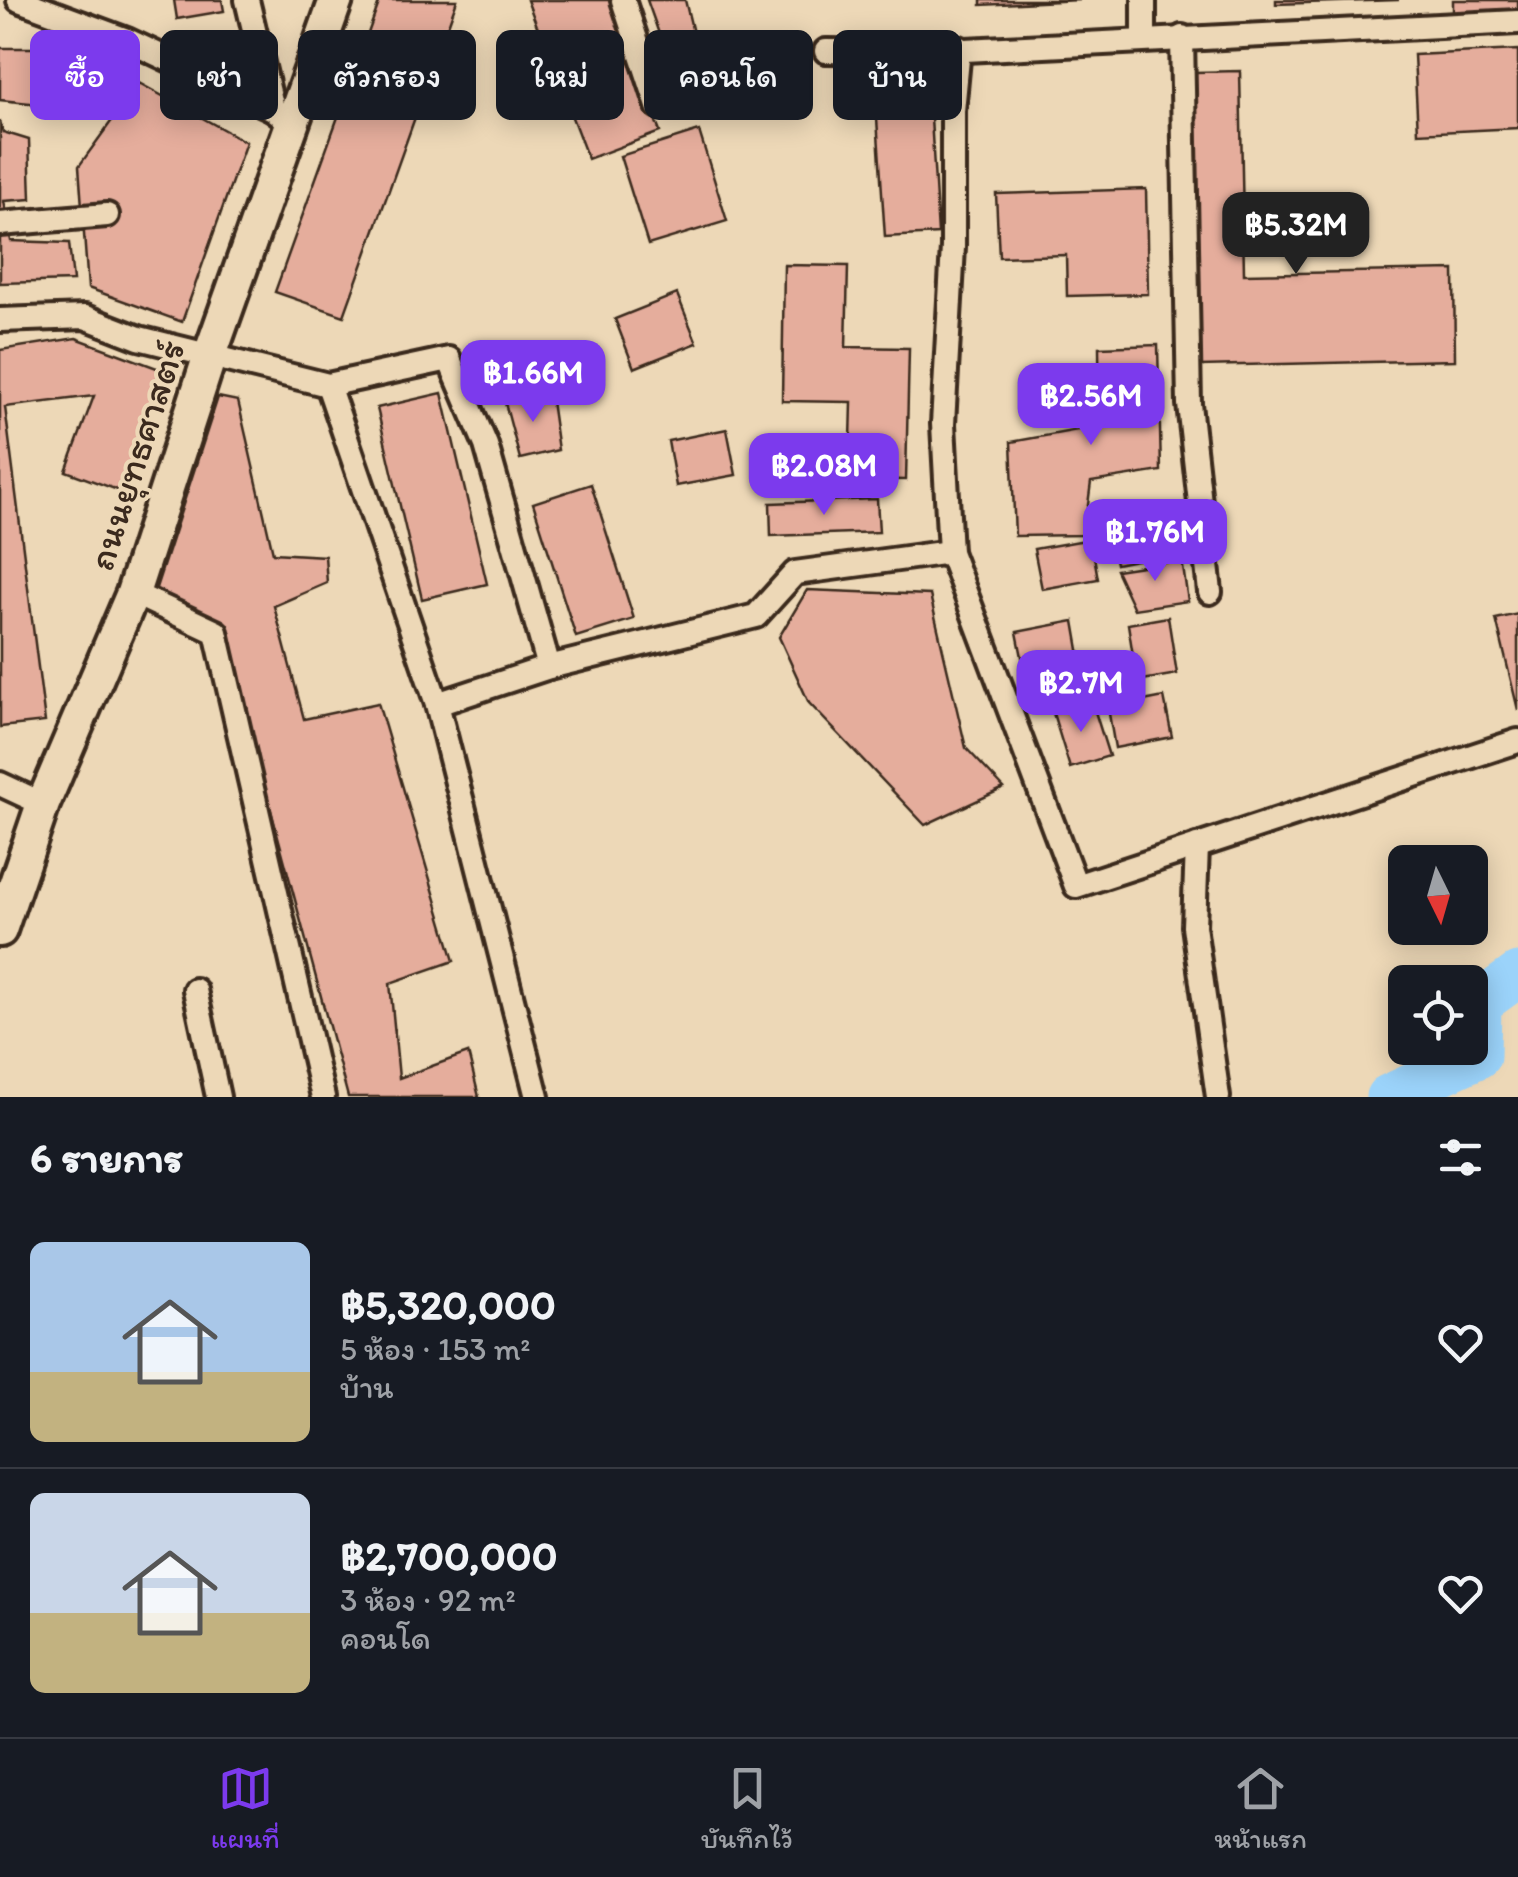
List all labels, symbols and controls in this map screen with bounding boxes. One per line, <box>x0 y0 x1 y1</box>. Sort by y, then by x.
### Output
chip: ซื้อ <box>30 30 140 120</box>
chip: เช่า <box>160 30 278 120</box>
chip: ตัวกรอง <box>298 30 476 120</box>
chip: ใหม่ <box>496 30 624 120</box>
chip: คอนโด <box>644 30 813 120</box>
chip: บ้าน <box>833 30 962 120</box>
pin: ฿5.32M <box>1215 192 1377 277</box>
text: ฿5.32M <box>1244 205 1348 243</box>
street label: ถนนยุทธศาสตร์ <box>77 334 197 576</box>
pin: ฿1.66M <box>452 340 614 425</box>
text: ฿1.66M <box>482 353 584 391</box>
pin: ฿2.56M <box>1010 363 1172 448</box>
text: ฿2.56M <box>1040 376 1142 414</box>
pin: ฿2.08M <box>743 433 905 518</box>
text: ฿2.08M <box>771 446 877 484</box>
pin: ฿1.76M <box>1074 499 1236 584</box>
text: ฿1.76M <box>1105 512 1205 550</box>
pin: ฿2.7M <box>1011 650 1151 735</box>
text: ฿2.7M <box>1038 663 1124 701</box>
north arrow <box>1388 845 1488 945</box>
map controls <box>1388 845 1488 1065</box>
button: locate <box>1388 965 1488 1065</box>
icon: filters <box>1433 1130 1488 1185</box>
text: 6 รายการ <box>30 1132 183 1183</box>
text: ฿5,320,000 <box>340 1279 556 1330</box>
icon: home <box>110 1282 230 1402</box>
icon: heart <box>1433 1315 1488 1370</box>
text: 5 ห้อง · 153 m² <box>340 1330 531 1368</box>
text: บ้าน <box>340 1368 394 1406</box>
text: ฿2,700,000 <box>340 1530 558 1581</box>
icon: home <box>110 1533 230 1653</box>
icon: heart <box>1433 1566 1488 1621</box>
text: 3 ห้อง · 92 m² <box>340 1581 516 1619</box>
text: คอนโด <box>340 1619 431 1657</box>
tab: แผนที่ <box>211 1761 280 1855</box>
tab: บันทึกไว้ <box>701 1761 793 1855</box>
tab: หน้าแรก <box>1215 1761 1307 1855</box>

